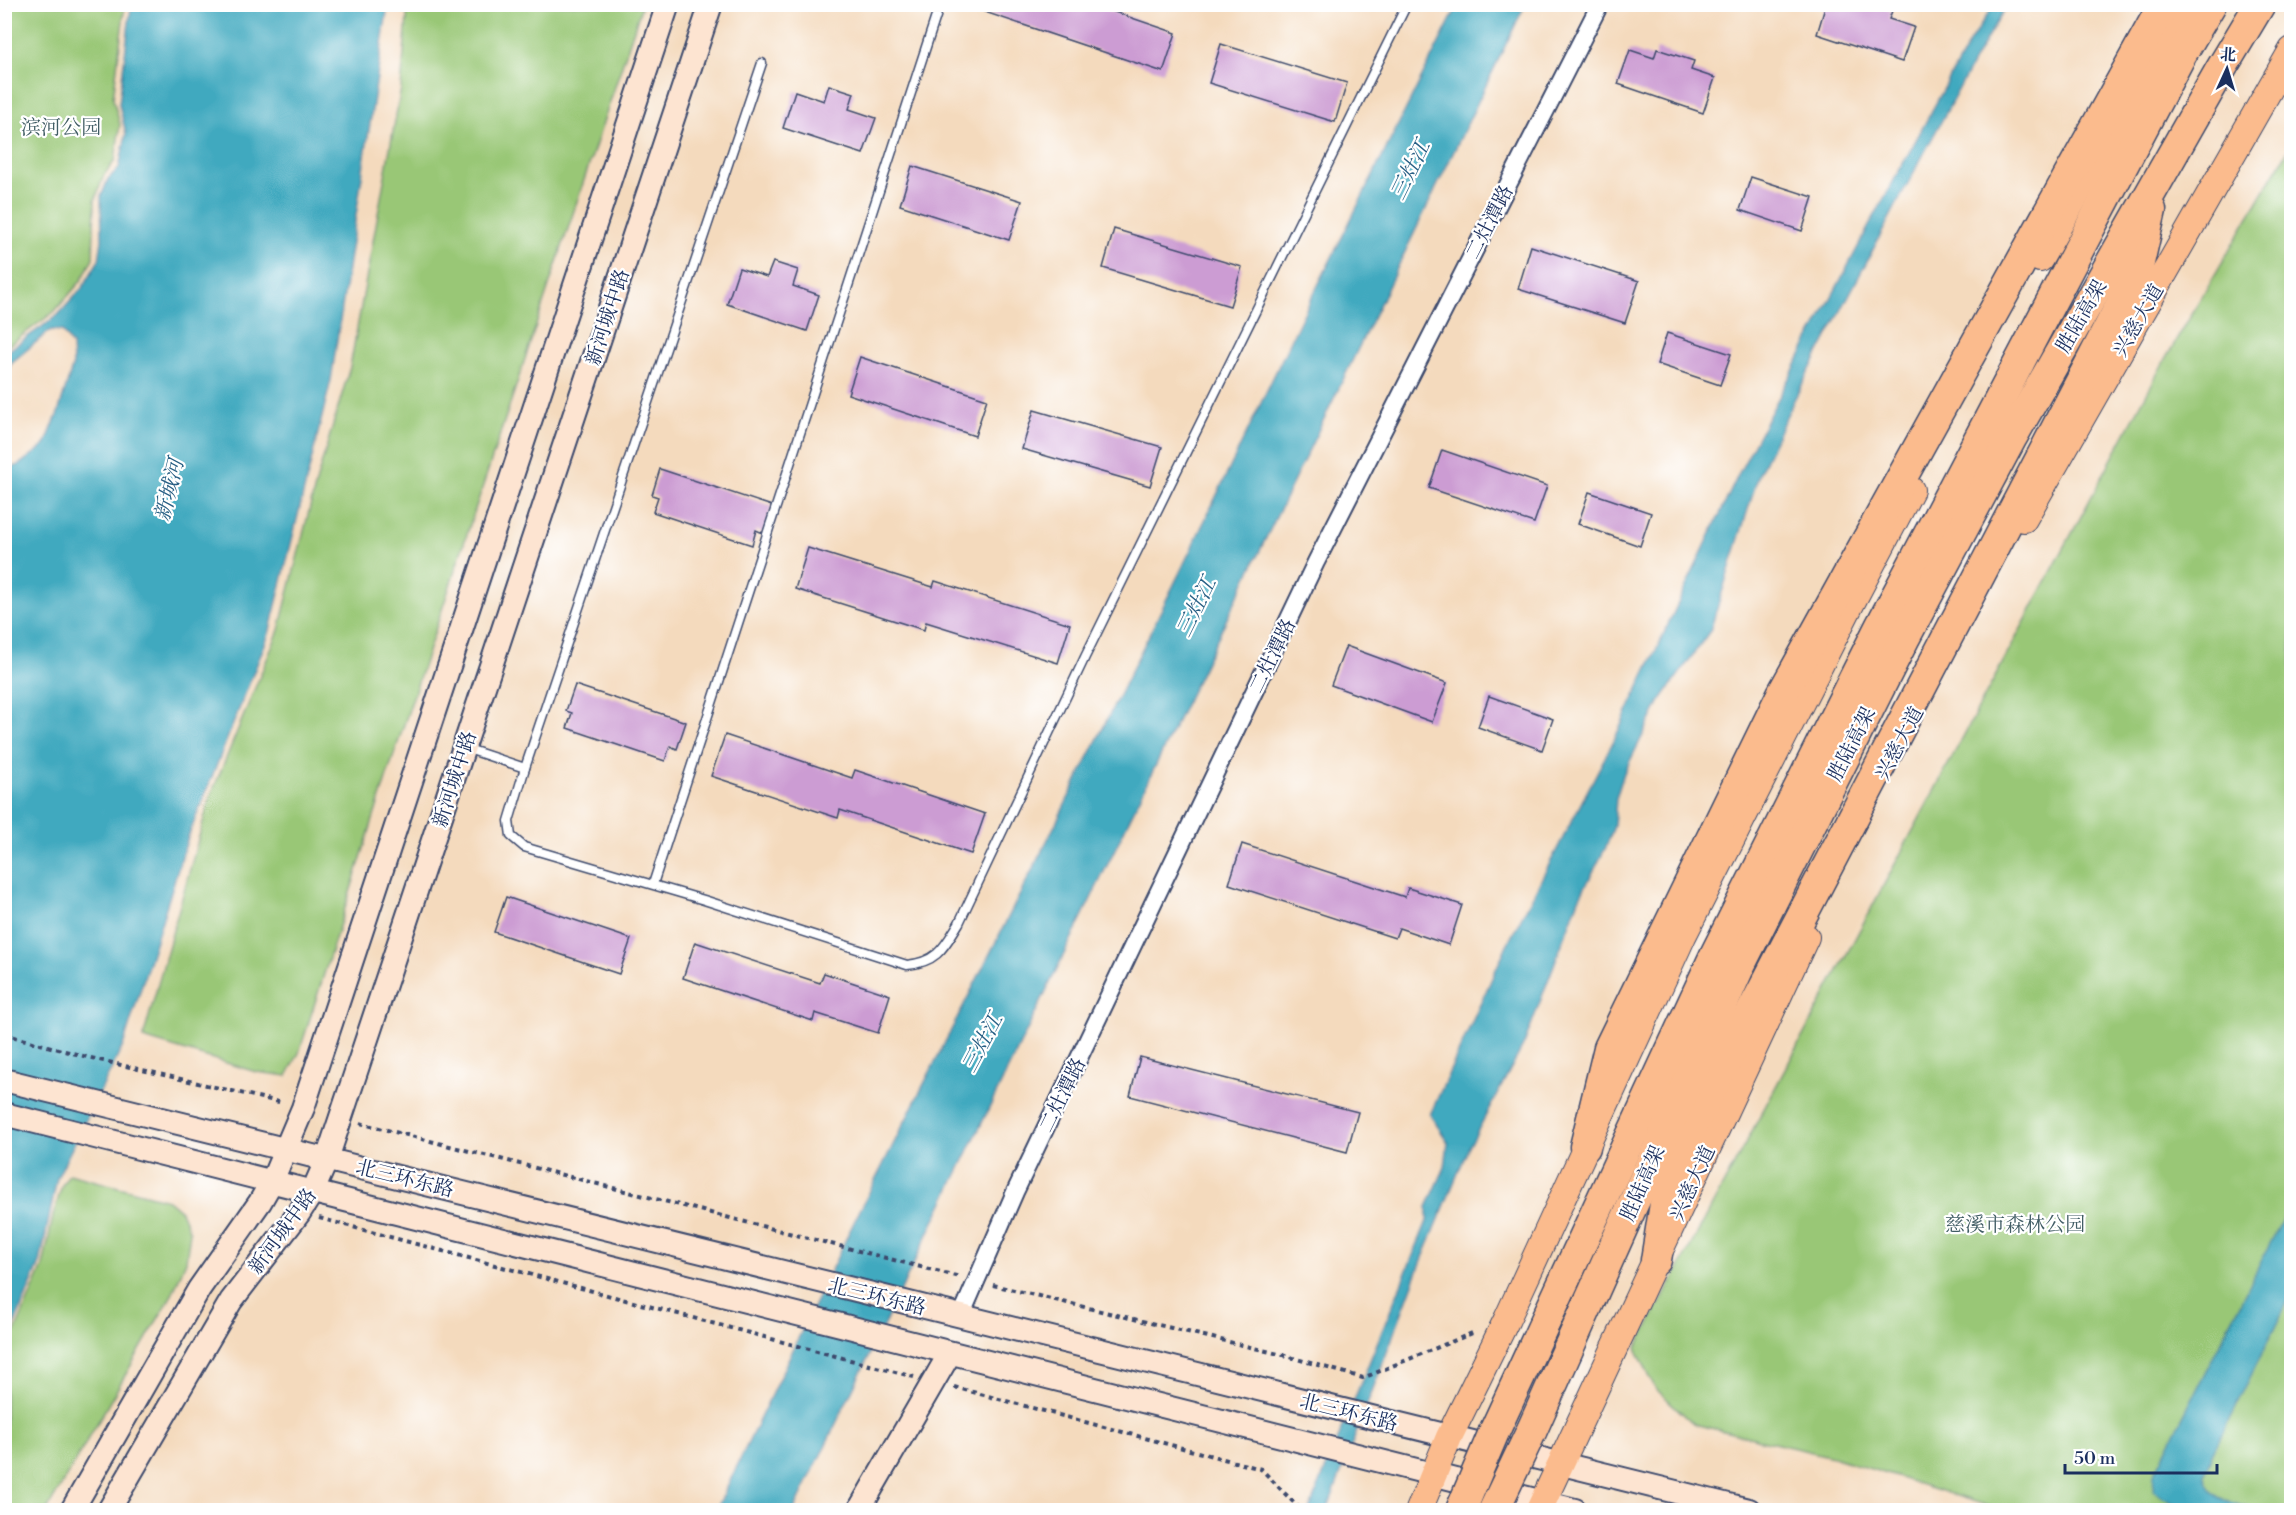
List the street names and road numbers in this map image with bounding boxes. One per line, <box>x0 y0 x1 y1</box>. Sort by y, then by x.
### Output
street label: 二灶潭路 <box>1461 181 1520 264</box>
street label: 新河城中路 <box>581 266 636 369</box>
street label: 胜陆高架 <box>2051 276 2113 358</box>
street label: 兴慈大道 <box>2108 280 2170 362</box>
street label: 二灶潭路 <box>1245 615 1302 698</box>
street label: 胜陆高架 <box>1823 703 1882 786</box>
street label: 兴慈大道 <box>1871 703 1930 785</box>
street label: 新河城中路 <box>428 728 483 831</box>
street label: 二灶潭路 <box>1035 1054 1092 1137</box>
street label: 胜陆高架 <box>1616 1142 1671 1225</box>
street label: 兴慈大道 <box>1665 1142 1722 1225</box>
street label: 北三环东路 <box>353 1155 456 1204</box>
street label: 新河城中路 <box>244 1184 323 1280</box>
street label: 北三环东路 <box>825 1273 928 1322</box>
street label: 北三环东路 <box>1297 1389 1400 1438</box>

